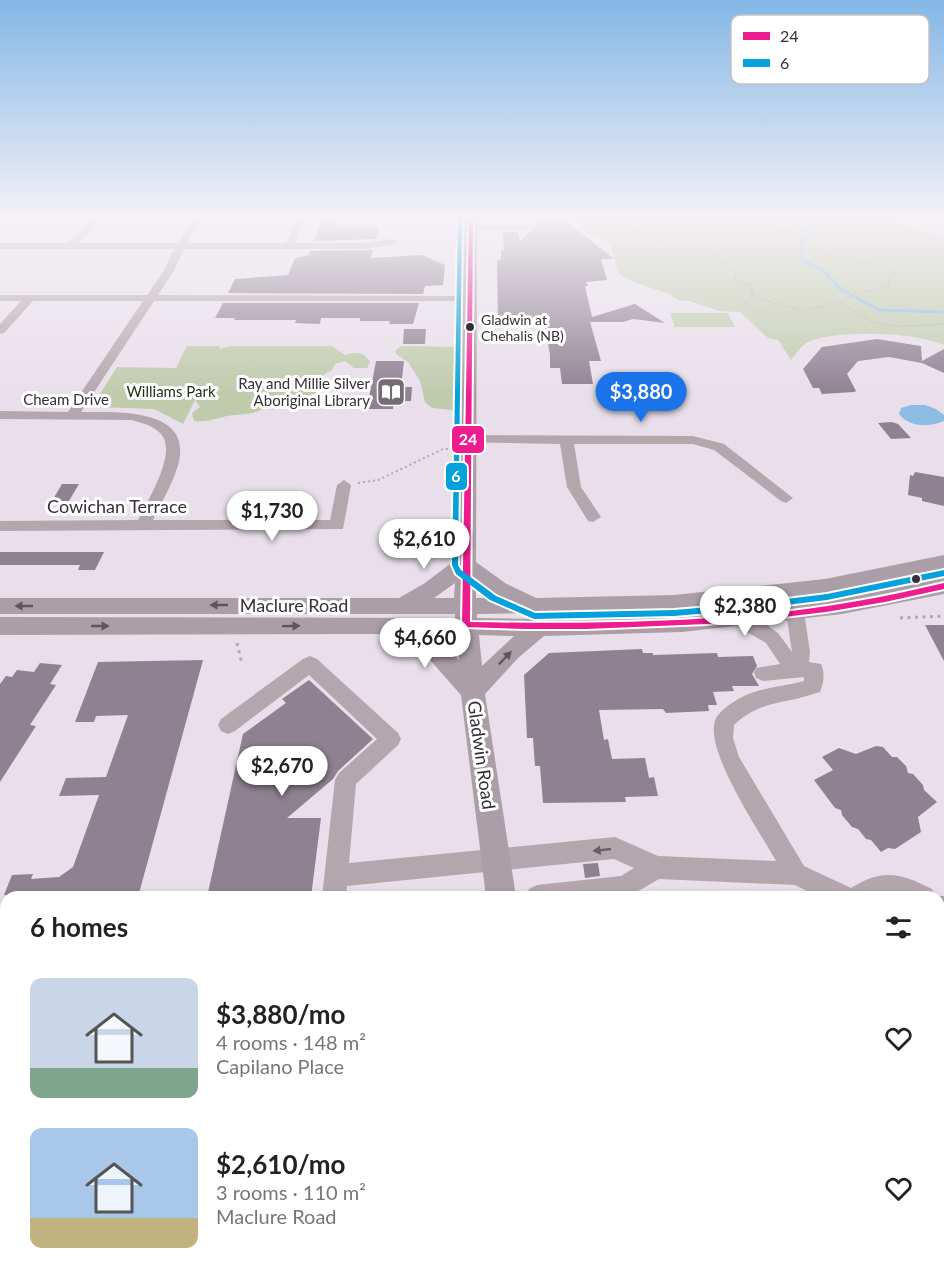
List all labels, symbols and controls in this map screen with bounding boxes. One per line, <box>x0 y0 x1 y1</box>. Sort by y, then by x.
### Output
legend <box>731 15 929 84</box>
text: 24 <box>780 26 799 45</box>
text: 6 <box>780 53 789 72</box>
place label: Gladwin at Chehalis (NB) <box>481 311 564 344</box>
marker: Gladwin at Chehalis (NB) <box>464 321 476 333</box>
pin: $3,880 <box>592 372 690 423</box>
place label: Ray and Millie Silver Aboriginal Library <box>238 374 371 409</box>
library icon: Ray and Millie Silver Aboriginal Library <box>375 376 407 408</box>
text: $3,880 <box>610 379 672 403</box>
park label: Williams Park <box>126 382 216 400</box>
street label: Cheam Drive <box>23 390 109 408</box>
line badge: 24 <box>451 425 485 454</box>
text: 24 <box>459 429 477 448</box>
line badge: 6 <box>445 462 468 491</box>
text: 6 <box>451 466 461 485</box>
pin: $1,730 <box>223 491 321 542</box>
street label: Cowichan Terrace <box>47 495 187 517</box>
text: $1,730 <box>241 498 303 522</box>
pin: $2,610 <box>375 519 473 570</box>
text: $2,610 <box>393 526 455 550</box>
unlabelled marker <box>910 573 922 585</box>
pin: $2,380 <box>696 586 794 637</box>
text: $2,380 <box>714 593 776 617</box>
street label: Maclure Road <box>240 594 348 616</box>
one-way arrow <box>210 600 229 610</box>
one-way arrow <box>15 601 34 611</box>
pin: $4,660 <box>376 618 474 669</box>
one-way arrow <box>91 621 110 631</box>
one-way arrow <box>282 621 301 631</box>
text: $4,660 <box>394 625 456 649</box>
one-way arrow <box>497 652 511 666</box>
street label: Gladwin Road <box>463 699 501 811</box>
pin: $2,670 <box>233 746 331 797</box>
text: $2,670 <box>251 753 313 777</box>
one-way arrow <box>593 845 612 854</box>
text: 6 homes <box>30 911 128 943</box>
icon: filters <box>882 911 915 944</box>
text: $3,880/mo <box>216 998 346 1030</box>
icon: home <box>78 1002 150 1074</box>
icon: heart <box>882 1022 915 1055</box>
text: 4 rooms · 148 m² <box>216 1030 366 1054</box>
text: Capilano Place <box>216 1054 344 1078</box>
text: $2,610/mo <box>216 1148 346 1180</box>
icon: home <box>78 1152 150 1224</box>
icon: heart <box>882 1172 915 1205</box>
text: 3 rooms · 110 m² <box>216 1180 366 1204</box>
text: Maclure Road <box>216 1204 337 1228</box>

